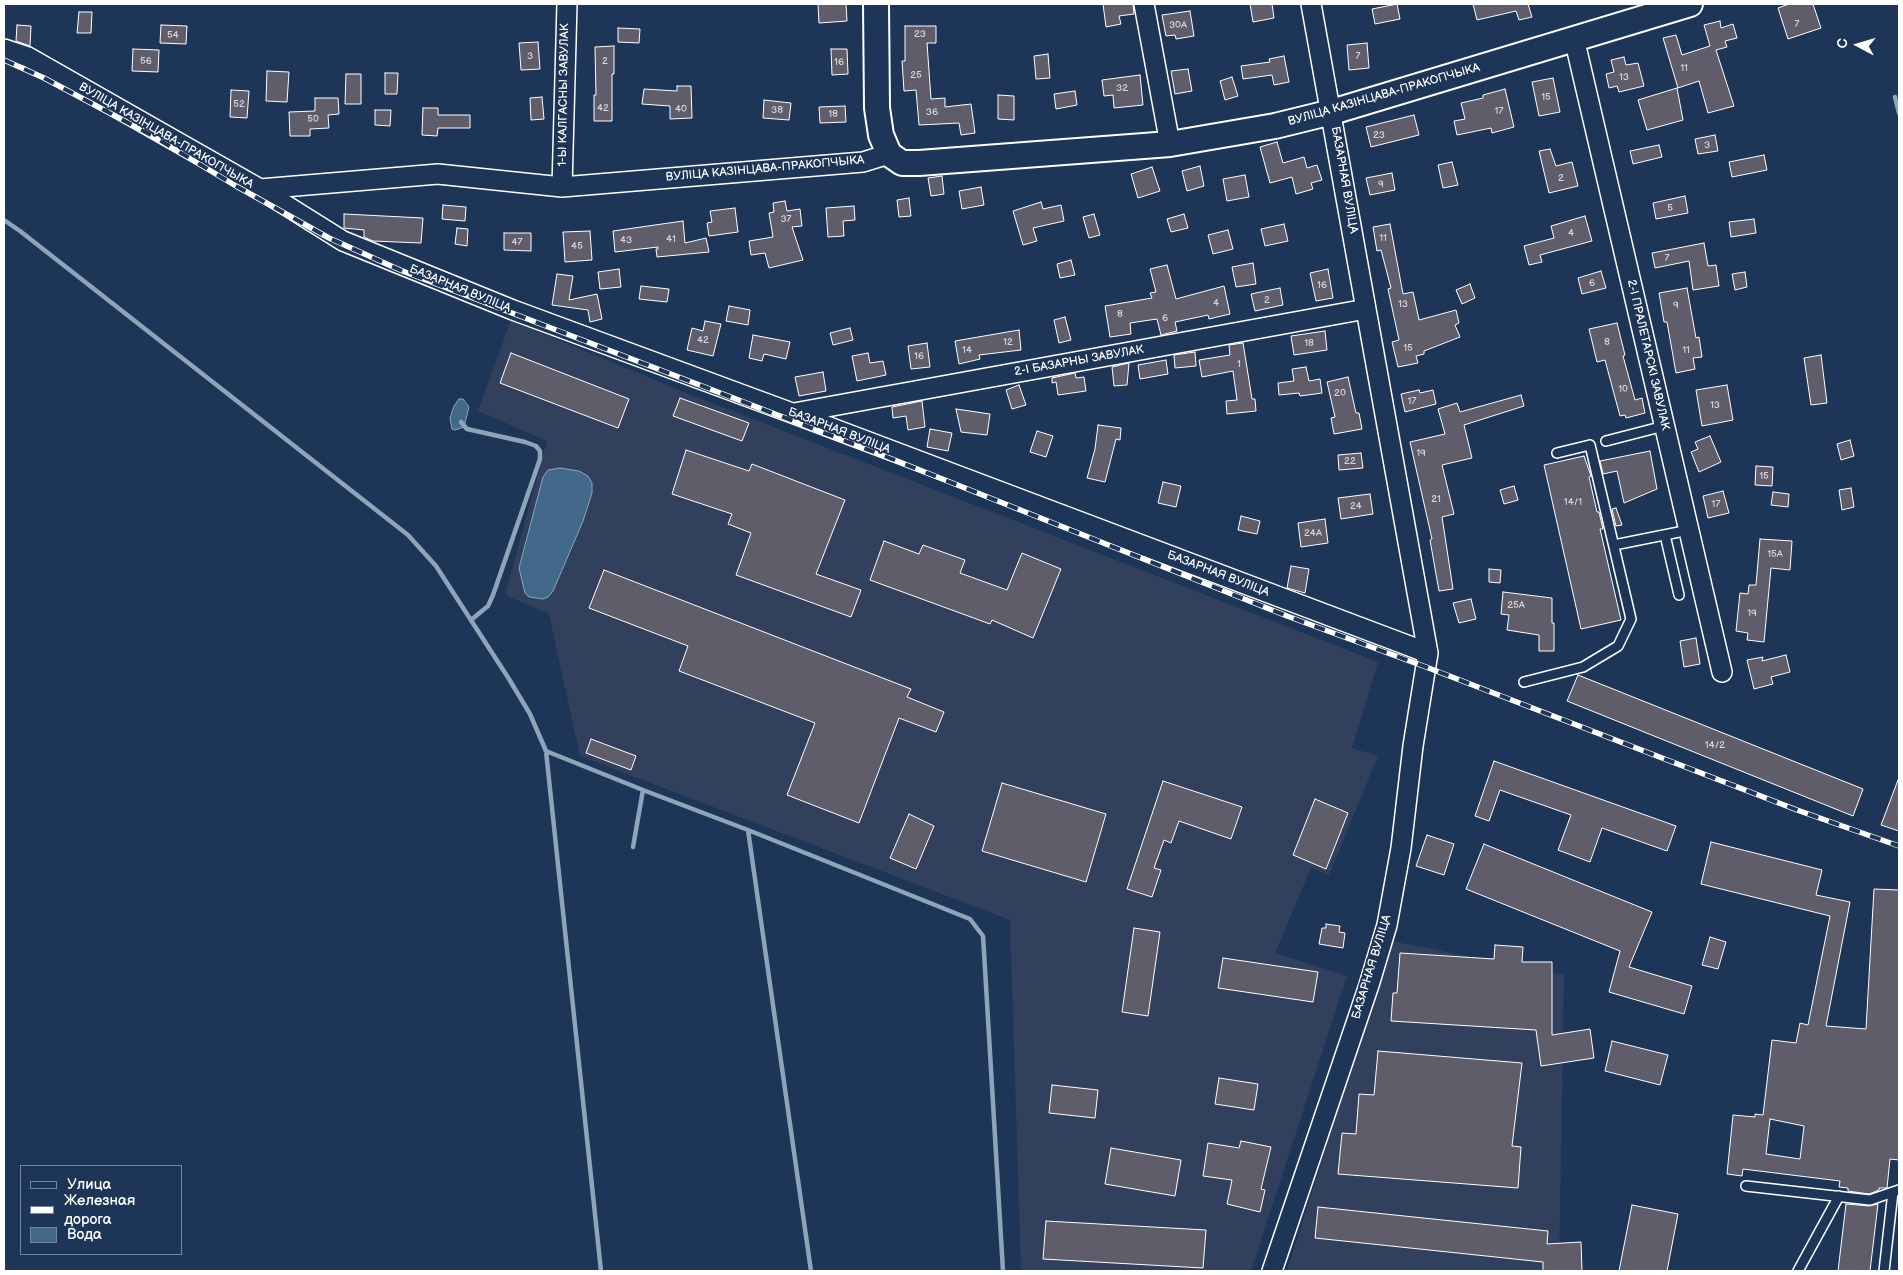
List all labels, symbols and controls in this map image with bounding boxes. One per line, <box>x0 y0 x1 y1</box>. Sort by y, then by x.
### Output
house number: 7 <box>1795 18 1799 30</box>
house number: 30А <box>1169 19 1187 31</box>
north arrow <box>1833 20 1883 70</box>
street label: 1-Ы КАЛГАСНЫ ЗАВУЛАК <box>556 23 572 167</box>
house number: 23 <box>914 28 926 40</box>
house number: 54 <box>167 29 179 41</box>
text: С <box>1834 38 1852 49</box>
house number: 3 <box>527 50 533 62</box>
house number: 7 <box>1356 50 1360 62</box>
house number: 56 <box>140 55 152 67</box>
house number: 2 <box>602 55 608 67</box>
house number: 16 <box>834 56 844 68</box>
street label: ВУЛІЦА КАЗІНЦАВА-ПРАКОПЧЫКА <box>1286 61 1482 129</box>
house number: 11 <box>1680 62 1688 74</box>
house number: 25 <box>910 69 922 81</box>
house number: 13 <box>1619 71 1629 83</box>
street label: ВУЛІЦА КАЗІНЦАВА-ПРАКОПЧЫКА <box>76 80 256 192</box>
house number: 32 <box>1116 82 1128 94</box>
house number: 15 <box>1541 91 1551 103</box>
house number: 52 <box>233 98 245 110</box>
house number: 42 <box>597 102 609 114</box>
house number: 40 <box>675 103 687 115</box>
house number: 38 <box>771 104 783 116</box>
house number: 17 <box>1495 105 1503 117</box>
house number: 36 <box>926 106 938 118</box>
house number: 18 <box>828 108 838 120</box>
house number: 50 <box>307 113 319 125</box>
street label: БАЗАРНАЯ ВУЛІЦА <box>1328 125 1360 235</box>
house number: 23 <box>1373 129 1385 141</box>
house number: 3 <box>1704 139 1710 151</box>
street label: ВУЛІЦА КАЗІНЦАВА-ПРАКОПЧЫКА <box>665 153 865 185</box>
house number: 2 <box>1558 172 1564 184</box>
house number: 9 <box>1378 178 1384 190</box>
house number: 5 <box>1667 202 1673 214</box>
house number: 37 <box>780 213 792 225</box>
house number: 4 <box>1568 227 1574 239</box>
house number: 11 <box>1379 232 1387 244</box>
house number: 41 <box>666 233 676 245</box>
house number: 43 <box>620 234 632 246</box>
house number: 47 <box>511 236 523 248</box>
house number: 45 <box>571 240 583 252</box>
house number: 7 <box>1665 252 1669 264</box>
street label: БАЗАРНАЯ ВУЛІЦА <box>407 262 513 316</box>
house number: 6 <box>1589 277 1595 289</box>
street label: 2-І ПРАЛЕТАРСКІ ЗАВУЛАК <box>1624 278 1672 432</box>
house number: 16 <box>1317 279 1327 291</box>
house number: 2 <box>1264 294 1270 306</box>
house number: 4 <box>1213 297 1219 309</box>
house number: 13 <box>1398 298 1408 310</box>
house number: 9 <box>1673 299 1679 311</box>
house number: 8 <box>1117 308 1123 320</box>
house number: 6 <box>1162 312 1168 324</box>
house number: 42 <box>697 334 709 346</box>
house number: 12 <box>1003 336 1013 348</box>
house number: 8 <box>1604 336 1610 348</box>
house number: 18 <box>1304 337 1314 349</box>
house number: 15 <box>1403 342 1413 354</box>
street label: 2-І БАЗАРНЫ ЗАВУЛАК <box>1013 343 1145 379</box>
house number: 14 <box>962 344 972 356</box>
house number: 11 <box>1682 344 1690 356</box>
house number: 16 <box>914 350 924 362</box>
house number: 1 <box>1237 358 1241 370</box>
house number: 10 <box>1618 383 1628 395</box>
house number: 20 <box>1334 387 1346 399</box>
house number: 17 <box>1408 395 1416 407</box>
house number: 13 <box>1710 399 1720 411</box>
street label: БАЗАРНАЯ ВУЛІЦА <box>786 405 892 457</box>
house number: 19 <box>1416 447 1426 459</box>
house number: 22 <box>1344 455 1356 467</box>
house number: 15 <box>1759 470 1769 482</box>
house number: 21 <box>1431 493 1441 505</box>
house number: 14/1 <box>1564 496 1582 508</box>
house number: 17 <box>1712 498 1720 510</box>
house number: 24 <box>1350 500 1362 512</box>
house number: 24А <box>1304 527 1322 539</box>
street label: БАЗАРНАЯ ВУЛІЦА <box>1165 548 1271 600</box>
house number: 15А <box>1767 548 1783 560</box>
house number: 25А <box>1507 599 1525 611</box>
house number: 19 <box>1747 607 1757 619</box>
house number: 14/2 <box>1705 739 1725 751</box>
street label: БАЗАРНАЯ ВУЛІЦА <box>1349 913 1395 1021</box>
legend <box>20 1165 182 1255</box>
text: Улица <box>67 1175 111 1194</box>
text: Железная дорога <box>64 1191 135 1229</box>
text: Вода <box>67 1225 102 1244</box>

